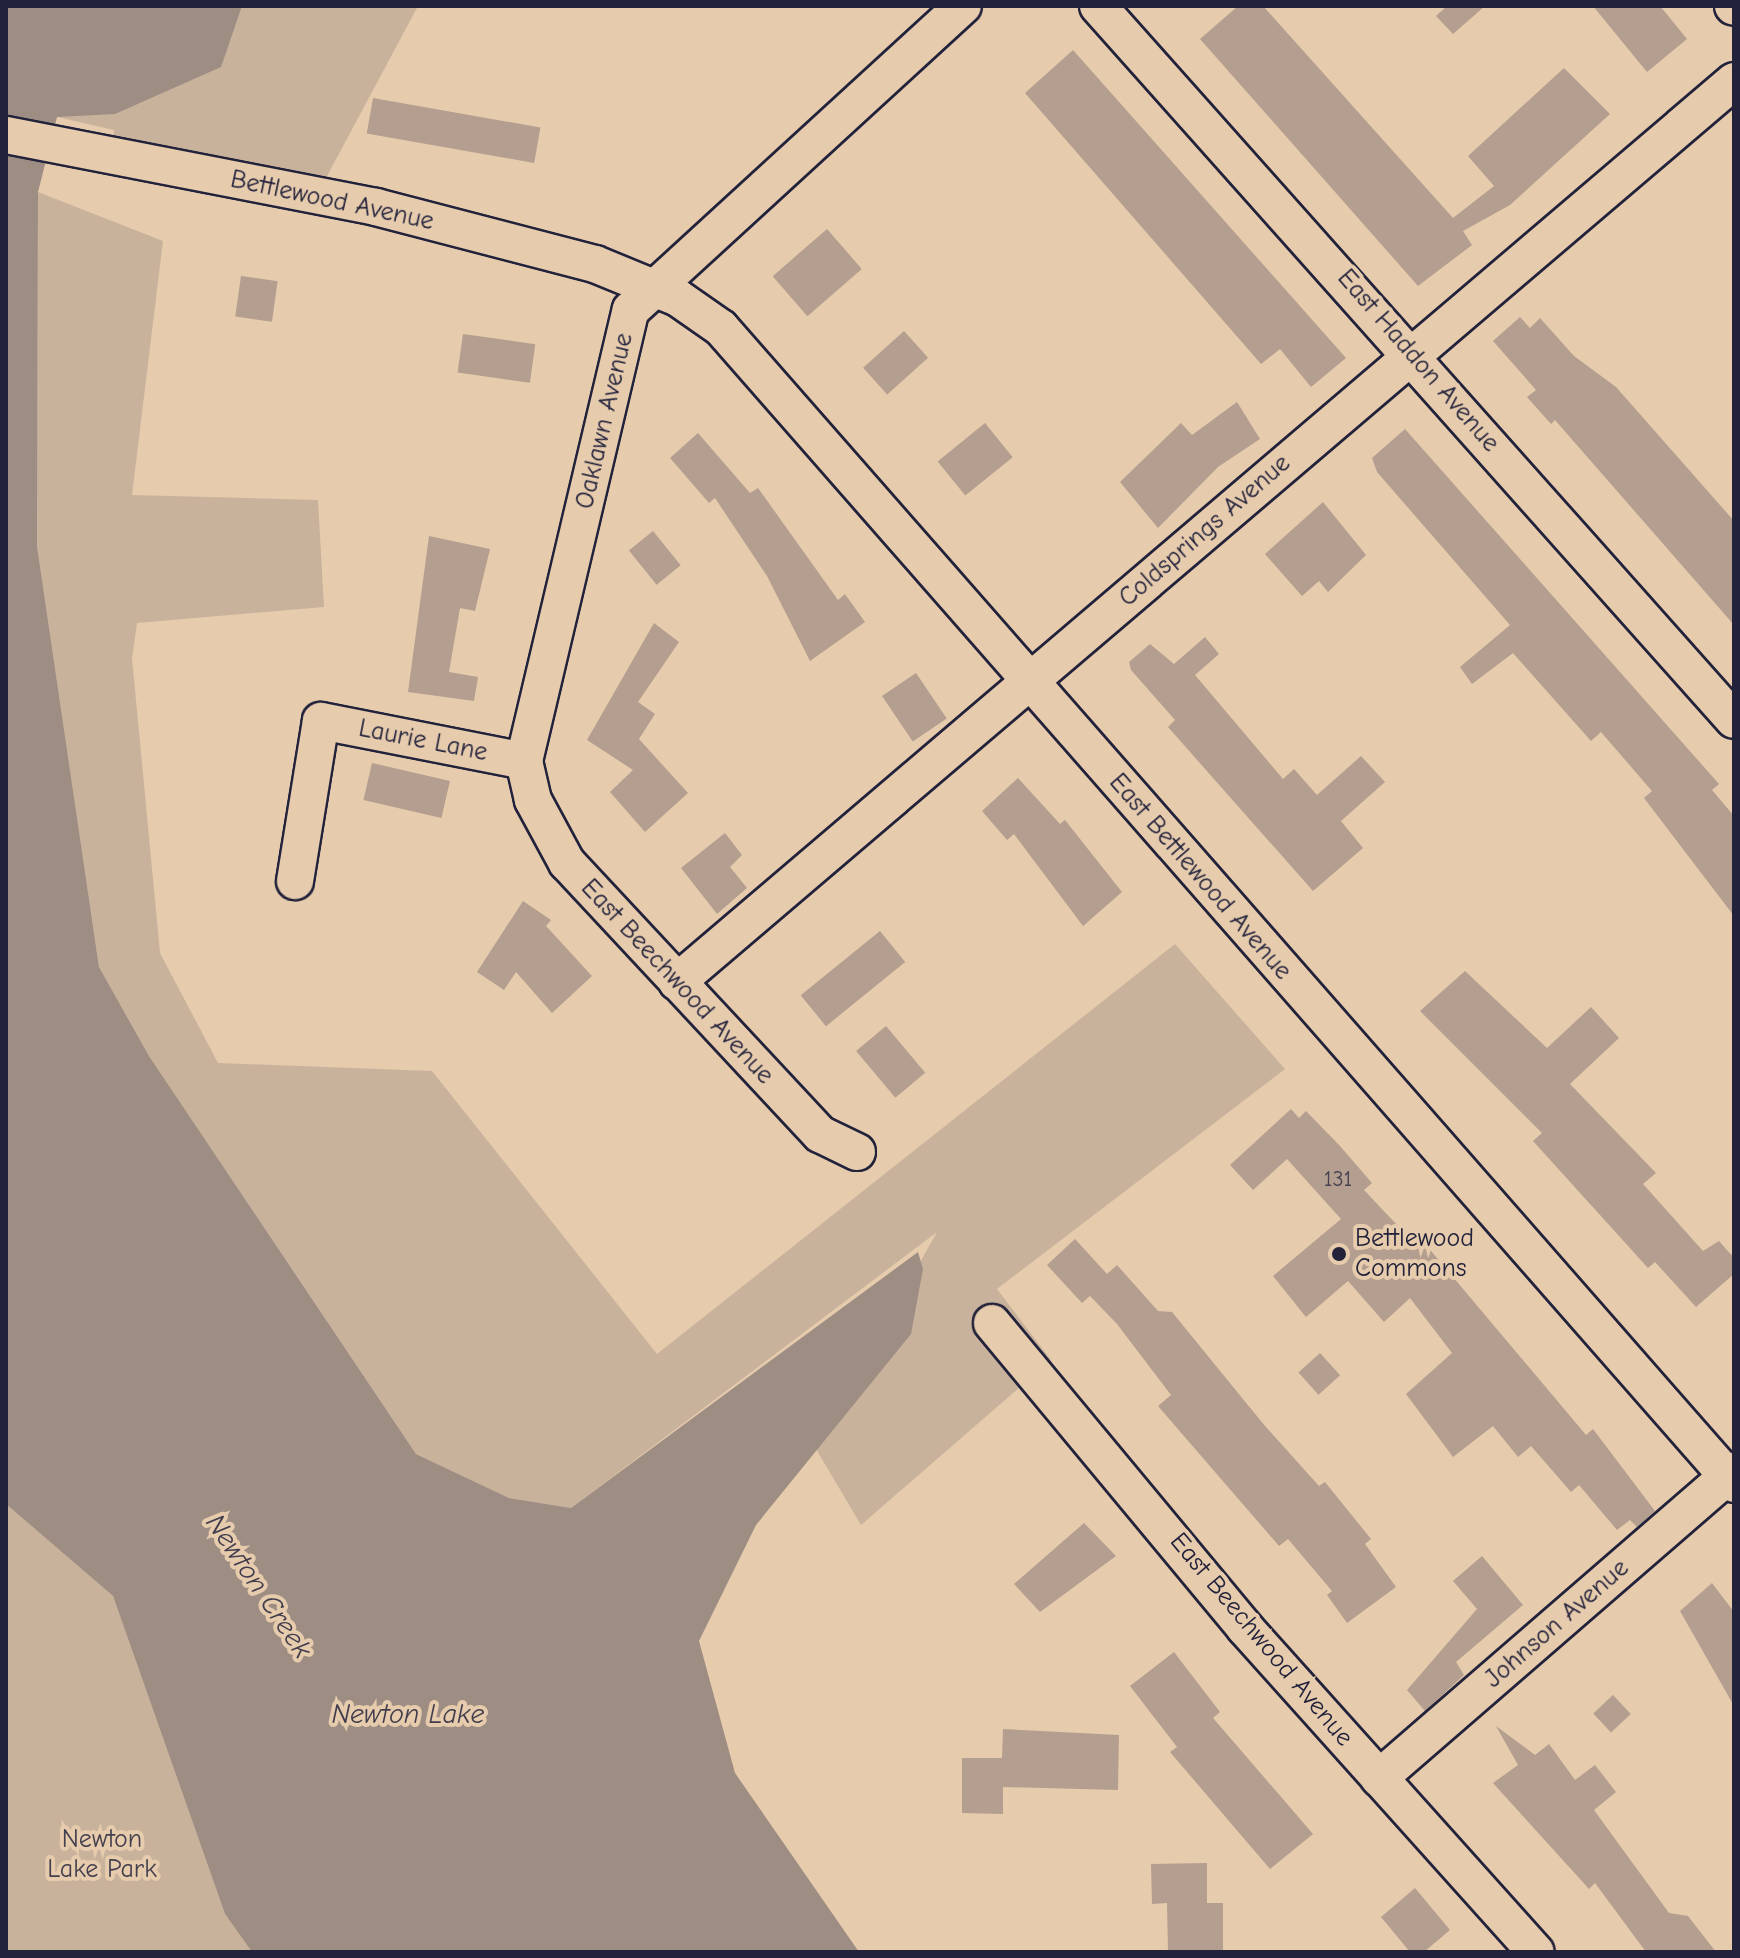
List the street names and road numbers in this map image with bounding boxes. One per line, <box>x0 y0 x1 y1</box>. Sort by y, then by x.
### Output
street label: Bettlewood Avenue <box>228 164 436 238</box>
street label: East Haddon Avenue <box>1330 263 1506 459</box>
street label: Oaklawn Avenue <box>570 330 640 512</box>
street label: Coldsprings Avenue <box>1113 448 1297 614</box>
street label: Laurie Lane <box>356 713 490 769</box>
street label: East Bettlewood Avenue <box>1102 768 1298 986</box>
street label: East Beechwood Avenue <box>574 873 780 1091</box>
street label: East Beechwood Avenue <box>1163 1527 1359 1753</box>
street label: Johnson Avenue <box>1479 1553 1635 1695</box>

